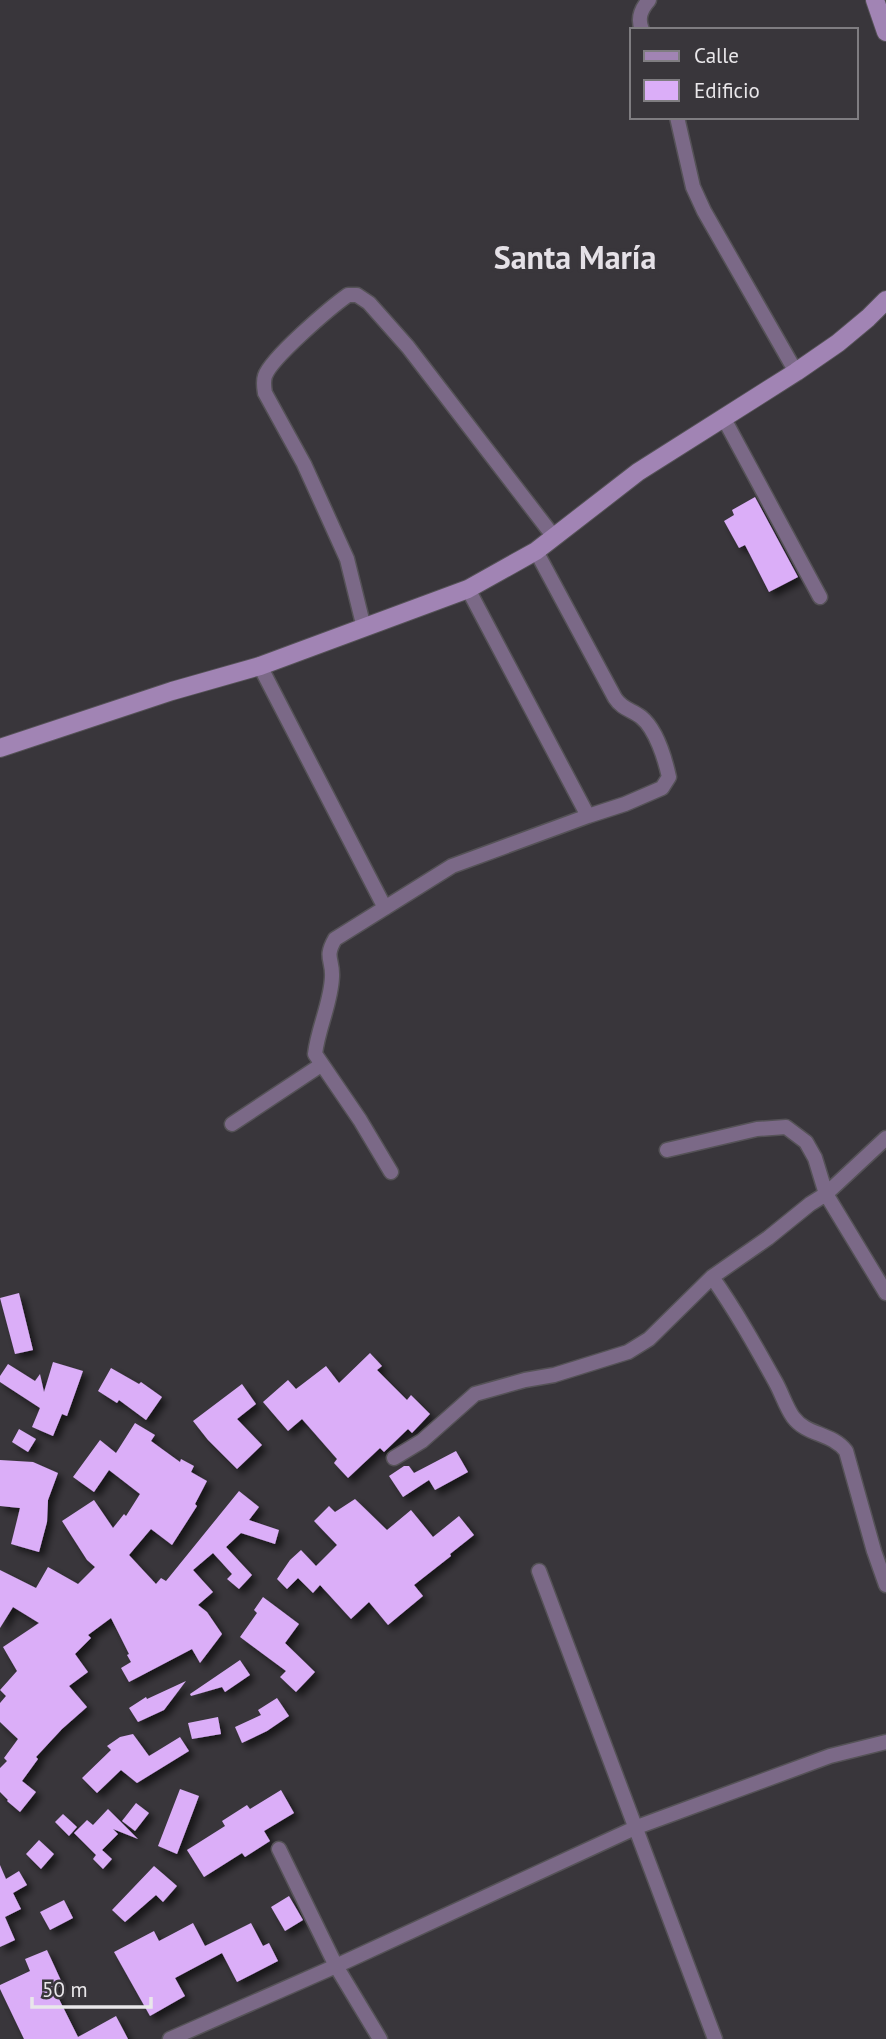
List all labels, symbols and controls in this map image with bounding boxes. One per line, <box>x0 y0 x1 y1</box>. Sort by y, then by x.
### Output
legend <box>630 28 858 119</box>
text: Calle <box>694 42 739 69</box>
text: Edificio <box>694 77 760 104</box>
district label: Santa María <box>494 236 656 278</box>
scale bar <box>32 1966 150 2010</box>
text: 50 m <box>42 1976 88 2003</box>

